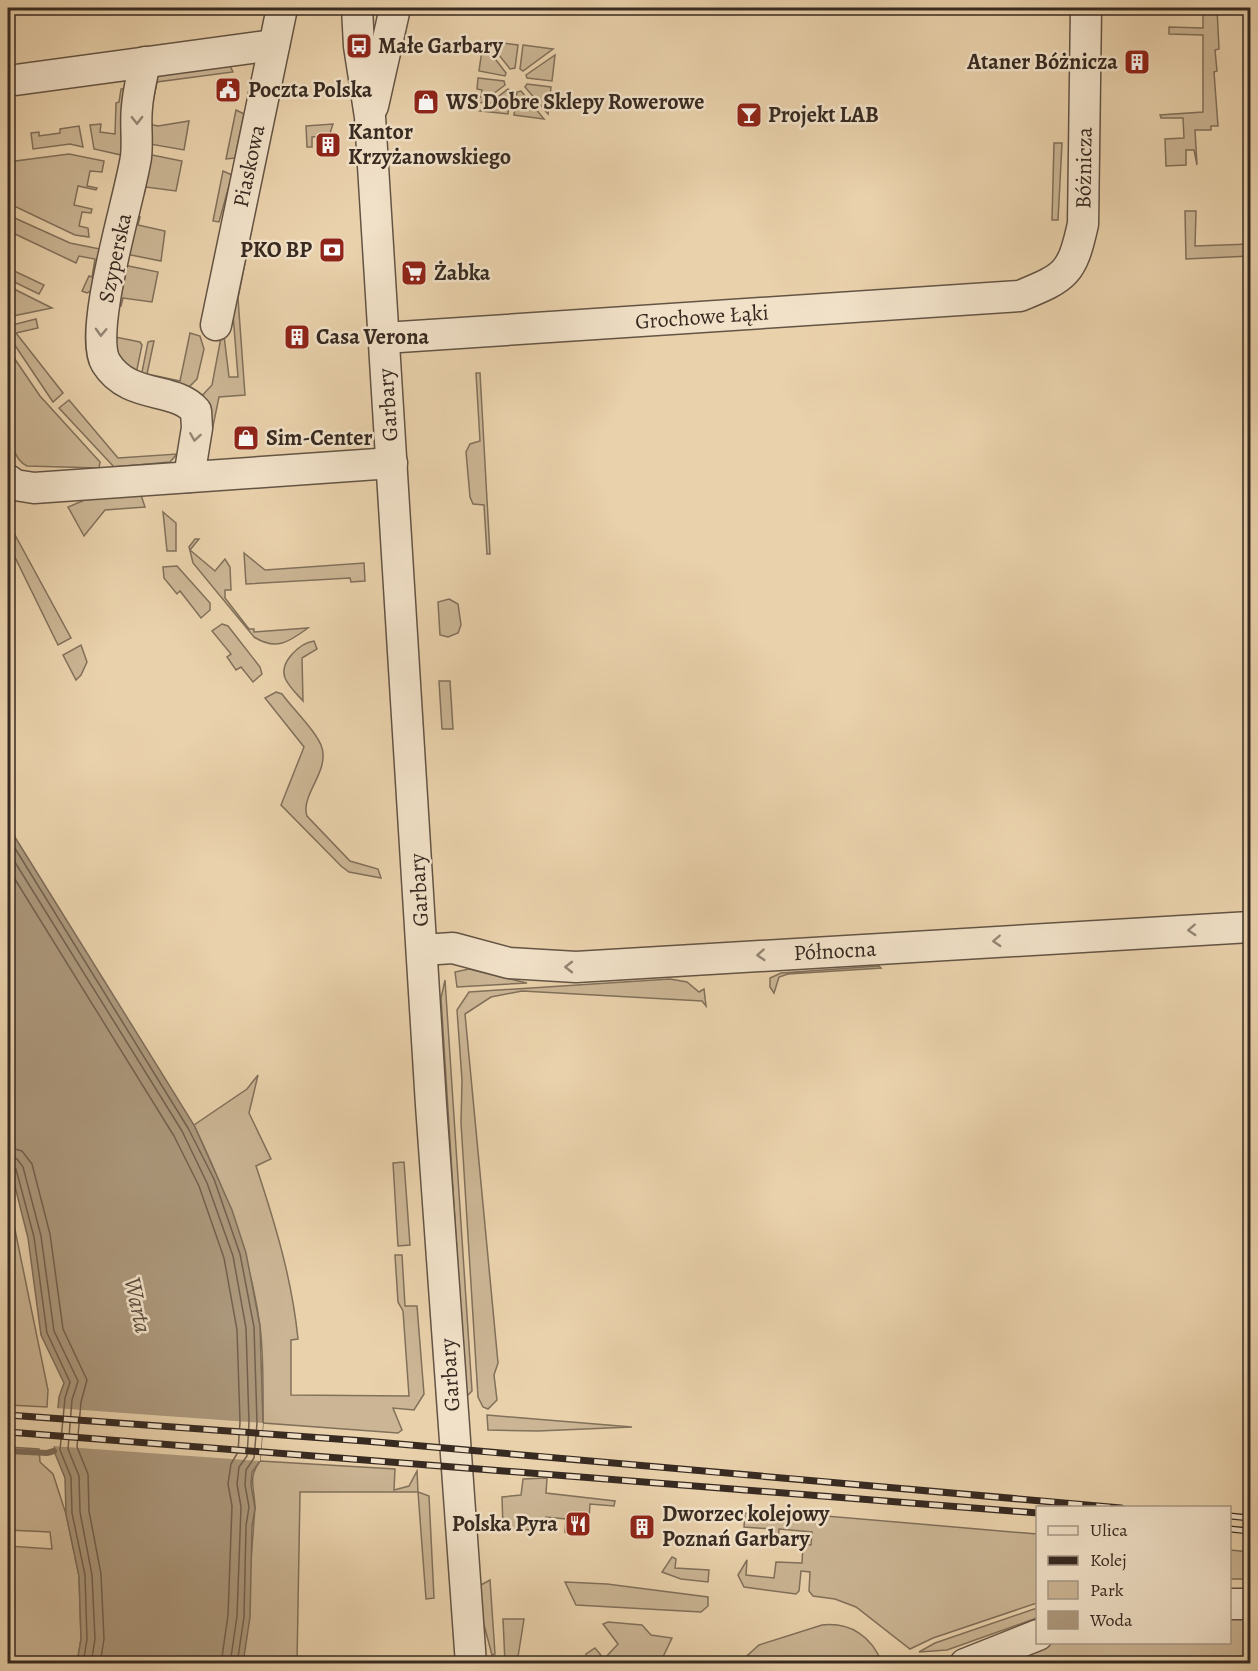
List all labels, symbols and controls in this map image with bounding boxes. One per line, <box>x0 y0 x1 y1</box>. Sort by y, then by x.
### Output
bus stop icon: Małe Garbary <box>344 31 374 61</box>
place label: Małe Garbary <box>378 31 503 61</box>
place label: Ataner Bóżnicza <box>966 47 1118 77</box>
building icon: Ataner Bóżnicza <box>1122 47 1152 77</box>
public building icon: Poczta Polska <box>213 75 243 105</box>
place label: Poczta Polska <box>248 75 373 105</box>
shop icon: WS Dobre Sklepy Rowerowe <box>411 87 441 117</box>
place label: WS Dobre Sklepy Rowerowe <box>445 87 704 117</box>
bar icon: Projekt LAB <box>734 100 764 130</box>
place label: Projekt LAB <box>768 100 879 130</box>
one-way arrow <box>131 115 143 124</box>
place label: Kantor Krzyżanowskiego <box>348 117 511 172</box>
street label: Piaskowa <box>226 121 273 210</box>
street label: Bóżnicza <box>1068 126 1100 209</box>
building icon: Kantor Krzyżanowskiego <box>313 130 343 160</box>
street label: Szyperska <box>91 210 139 306</box>
place label: PKO BP <box>240 235 312 265</box>
bank icon: PKO BP <box>317 235 347 265</box>
supermarket icon: Żabka <box>399 258 429 288</box>
place label: Żabka <box>434 258 491 288</box>
street label: Grochowe Łąki <box>634 297 770 337</box>
building icon: Casa Verona <box>282 322 312 352</box>
place label: Casa Verona <box>316 322 430 352</box>
one-way arrow <box>95 327 107 336</box>
street label: Garbary <box>370 367 406 443</box>
shop icon: Sim-Center <box>231 423 261 453</box>
place label: Sim-Center <box>266 423 373 453</box>
one-way arrow <box>190 433 202 442</box>
street label: Garbary <box>402 853 436 927</box>
one-way arrow <box>1188 923 1197 936</box>
street label: Północna <box>793 934 878 968</box>
one-way arrow <box>993 935 1002 948</box>
one-way arrow <box>756 949 765 962</box>
one-way arrow <box>564 961 573 973</box>
water label: Warta <box>116 1274 160 1336</box>
street label: Garbary <box>432 1337 468 1413</box>
place label: Dworzec kolejowy Poznań Garbary <box>662 1499 830 1554</box>
legend <box>1036 1506 1231 1644</box>
place label: Polska Pyra <box>452 1509 558 1539</box>
restaurant icon: Polska Pyra <box>563 1509 593 1539</box>
building icon: Dworzec kolejowy Poznań Garbary <box>627 1512 657 1542</box>
text: Ulica <box>1090 1518 1128 1542</box>
text: Kolej <box>1090 1548 1127 1572</box>
text: Park <box>1090 1578 1124 1602</box>
text: Woda <box>1089 1608 1133 1632</box>

